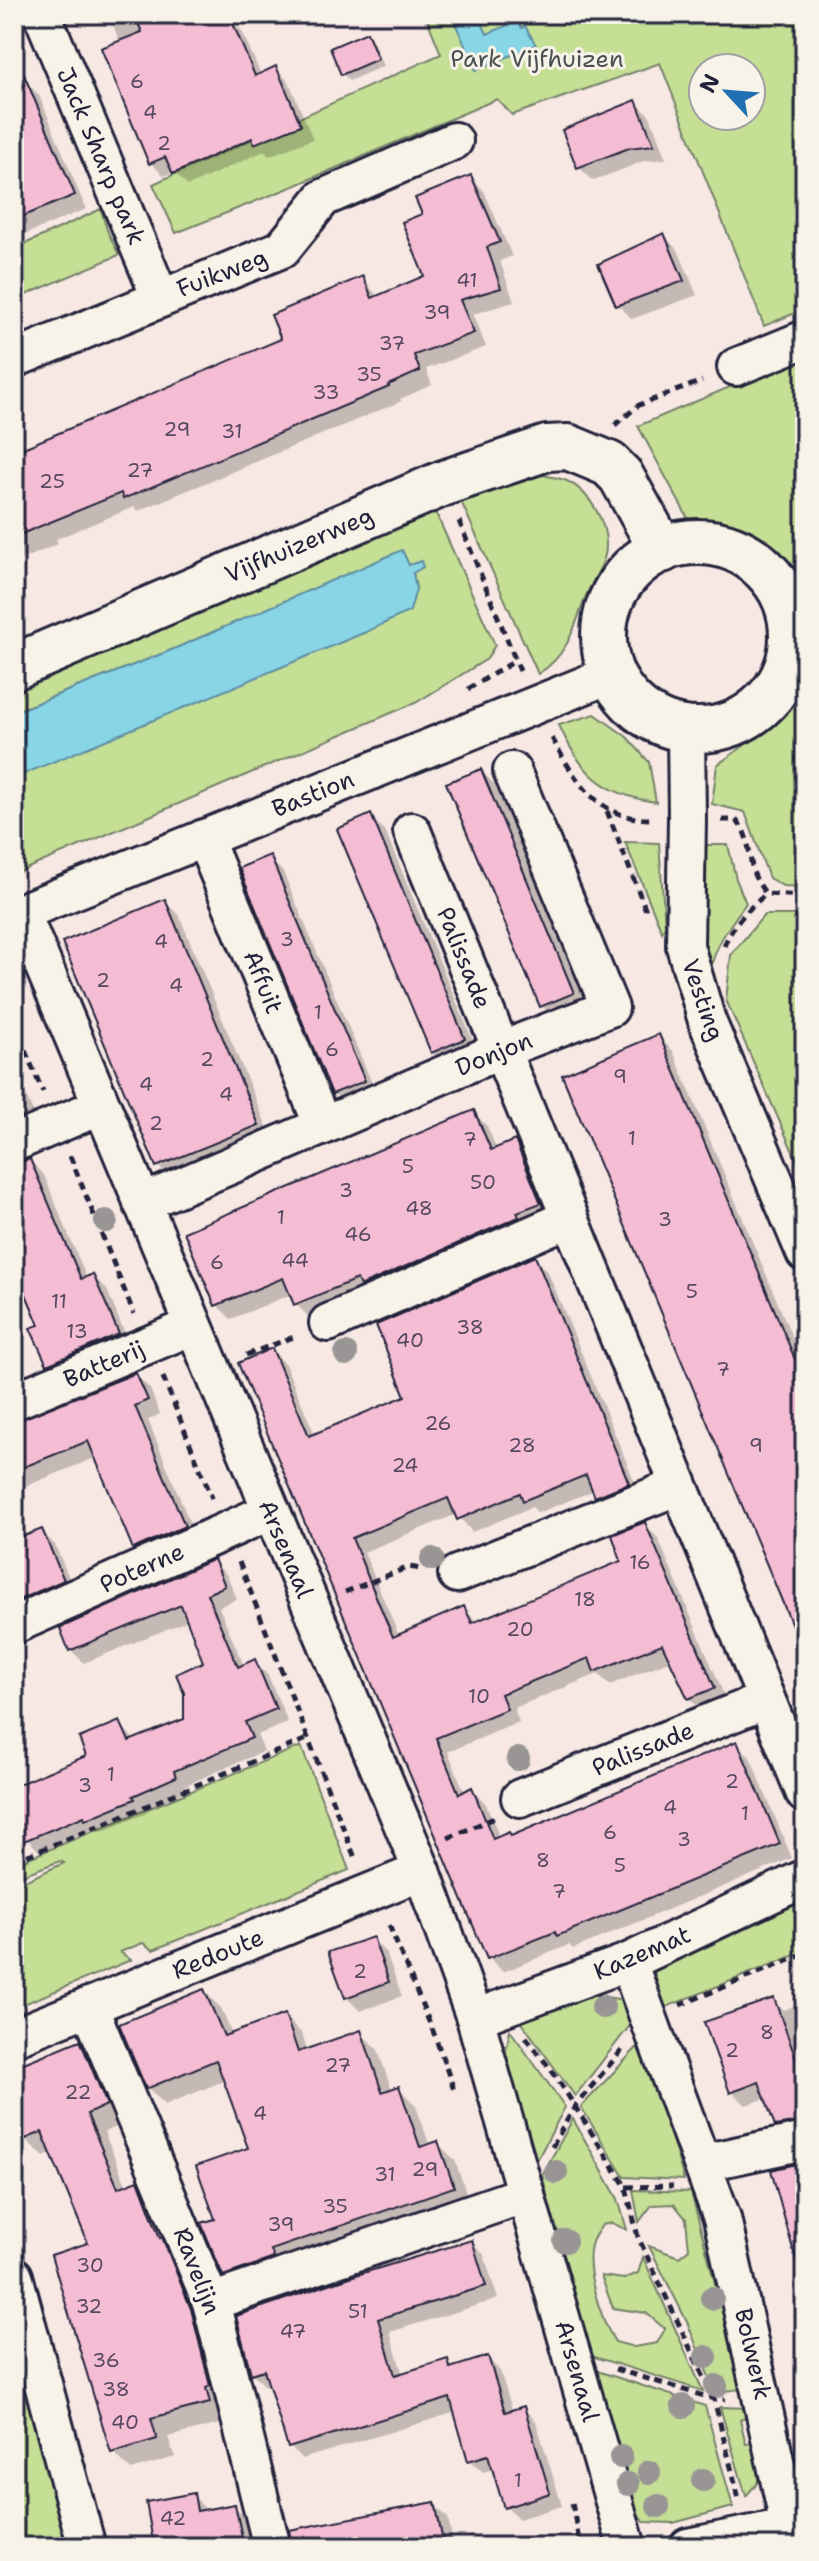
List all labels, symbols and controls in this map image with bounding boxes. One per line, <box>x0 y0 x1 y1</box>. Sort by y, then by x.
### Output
park label: Park Vijfhuizen <box>450 43 624 75</box>
north arrow <box>687 52 767 132</box>
street label: Jack Sharp park <box>49 62 153 250</box>
house number: 6 <box>130 68 144 94</box>
text: N <box>693 69 726 98</box>
house number: 4 <box>143 99 157 125</box>
house number: 2 <box>157 130 171 156</box>
street label: Fuikweg <box>172 241 272 305</box>
house number: 41 <box>456 267 478 293</box>
house number: 39 <box>424 299 450 325</box>
house number: 37 <box>379 330 405 356</box>
house number: 35 <box>356 361 382 387</box>
house number: 33 <box>313 379 339 405</box>
house number: 29 <box>164 416 190 442</box>
house number: 31 <box>221 418 243 444</box>
house number: 27 <box>127 457 153 483</box>
house number: 25 <box>39 468 65 494</box>
street label: Vijfhuizerweg <box>220 499 378 591</box>
street label: Bastion <box>267 763 359 825</box>
street label: Palissade <box>429 902 499 1014</box>
house number: 3 <box>280 926 294 952</box>
house number: 4 <box>154 928 168 954</box>
street label: Affuit <box>236 946 290 1018</box>
street label: Vesting <box>674 955 732 1045</box>
house number: 2 <box>96 967 110 993</box>
house number: 4 <box>169 972 183 998</box>
house number: 1 <box>314 999 322 1025</box>
street label: Donjon <box>451 1024 537 1084</box>
house number: 6 <box>325 1036 339 1062</box>
house number: 2 <box>200 1046 214 1072</box>
house number: 9 <box>613 1063 627 1089</box>
house number: 4 <box>139 1071 153 1097</box>
house number: 4 <box>219 1081 233 1107</box>
house number: 2 <box>149 1110 163 1136</box>
house number: 1 <box>628 1125 636 1151</box>
house number: 7 <box>463 1126 477 1152</box>
house number: 5 <box>402 1153 414 1179</box>
house number: 50 <box>470 1169 496 1195</box>
house number: 3 <box>339 1177 353 1203</box>
house number: 48 <box>405 1195 433 1221</box>
house number: 1 <box>277 1204 285 1230</box>
house number: 3 <box>658 1206 672 1232</box>
house number: 46 <box>344 1221 372 1247</box>
house number: 44 <box>281 1247 309 1273</box>
house number: 6 <box>210 1249 224 1275</box>
house number: 5 <box>686 1278 698 1304</box>
house number: 11 <box>51 1288 67 1314</box>
house number: 38 <box>456 1314 484 1340</box>
house number: 13 <box>66 1318 88 1344</box>
house number: 40 <box>396 1327 424 1353</box>
street label: Batterij <box>59 1333 149 1395</box>
house number: 7 <box>716 1356 730 1382</box>
house number: 26 <box>424 1410 452 1436</box>
house number: 28 <box>508 1432 536 1458</box>
house number: 9 <box>749 1432 763 1458</box>
house number: 24 <box>392 1452 418 1478</box>
street label: Arsenaal <box>251 1495 321 1604</box>
street label: Poterne <box>95 1535 189 1601</box>
house number: 16 <box>629 1549 651 1575</box>
house number: 18 <box>574 1586 596 1612</box>
house number: 20 <box>506 1616 534 1642</box>
house number: 10 <box>468 1683 490 1709</box>
street label: Palissade <box>587 1714 699 1784</box>
house number: 1 <box>107 1761 115 1787</box>
house number: 2 <box>725 1768 739 1794</box>
house number: 3 <box>78 1772 92 1798</box>
house number: 4 <box>663 1794 677 1820</box>
house number: 1 <box>741 1800 749 1826</box>
house number: 6 <box>603 1819 617 1845</box>
house number: 3 <box>677 1826 691 1852</box>
house number: 8 <box>536 1847 550 1873</box>
house number: 5 <box>614 1852 626 1878</box>
house number: 7 <box>552 1878 566 1904</box>
street label: Kazemat <box>589 1918 695 1988</box>
street label: Redoute <box>168 1921 268 1987</box>
house number: 2 <box>353 1958 367 1984</box>
house number: 8 <box>760 2019 774 2045</box>
house number: 2 <box>725 2037 739 2063</box>
house number: 27 <box>325 2052 351 2078</box>
house number: 22 <box>65 2079 92 2105</box>
house number: 4 <box>253 2100 267 2126</box>
house number: 29 <box>412 2156 438 2182</box>
house number: 31 <box>374 2161 396 2187</box>
house number: 35 <box>322 2193 348 2219</box>
house number: 39 <box>268 2211 294 2237</box>
street label: Ravelijn <box>166 2223 228 2319</box>
house number: 30 <box>76 2252 104 2278</box>
house number: 32 <box>76 2293 102 2319</box>
house number: 51 <box>348 2298 368 2324</box>
street label: Bolwerk <box>727 2305 779 2403</box>
street label: Arsenaal <box>547 2317 607 2426</box>
house number: 47 <box>280 2318 306 2344</box>
house number: 36 <box>92 2347 120 2373</box>
house number: 38 <box>102 2376 130 2402</box>
house number: 40 <box>111 2409 139 2435</box>
house number: 1 <box>514 2467 522 2493</box>
house number: 42 <box>160 2505 186 2531</box>

